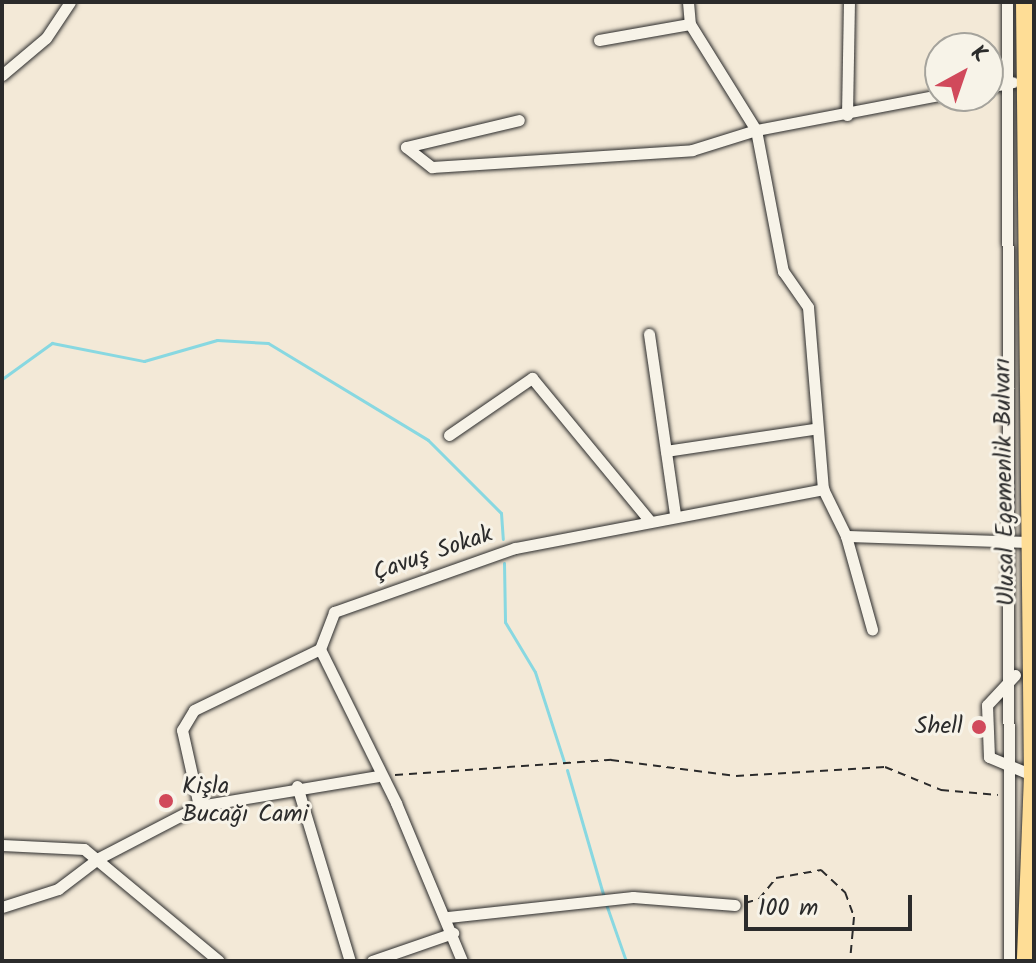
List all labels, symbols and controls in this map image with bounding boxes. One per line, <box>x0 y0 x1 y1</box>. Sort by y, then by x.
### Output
north arrow <box>924 32 1004 112</box>
text: K <box>962 37 995 72</box>
street label: Ulusal Egemenlik Bulvarı <box>988 358 1022 606</box>
street label: Çavuş Sokak <box>369 520 497 588</box>
place label: Shell <box>915 713 963 741</box>
marker: Shell <box>970 718 988 736</box>
place label: Kişla Bucağı Cami <box>182 773 308 829</box>
marker: Kişla Bucağı Cami <box>157 792 175 810</box>
scale bar <box>748 879 916 929</box>
text: 100 m <box>758 889 818 928</box>

